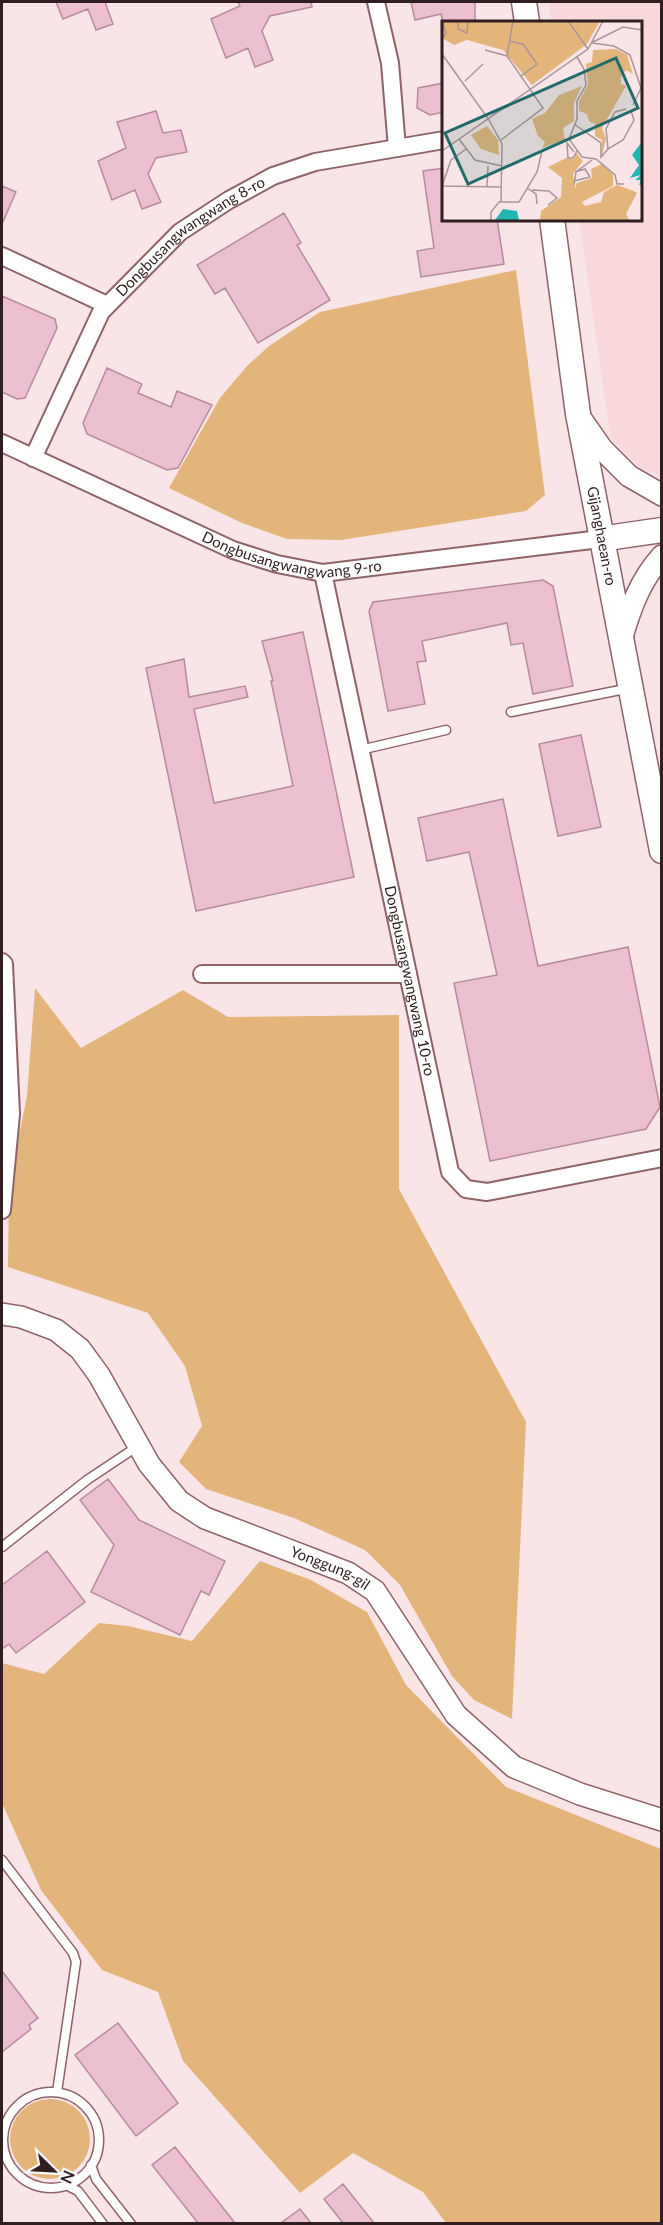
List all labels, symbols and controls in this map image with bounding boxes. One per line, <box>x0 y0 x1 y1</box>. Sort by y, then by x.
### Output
inset map <box>442 21 642 220</box>
street label: Dongbusangwangwang 8-ro <box>112 172 268 300</box>
street label: Gijanghaean-ro <box>584 485 621 587</box>
street label: Dongbusangwangwang 9-ro <box>199 527 383 582</box>
street label: Dongbusangwangwang 10-ro <box>382 884 439 1078</box>
street label: Yonggung-gil <box>288 1542 374 1593</box>
north arrow <box>24 2141 84 2201</box>
text: N <box>57 2168 79 2187</box>

